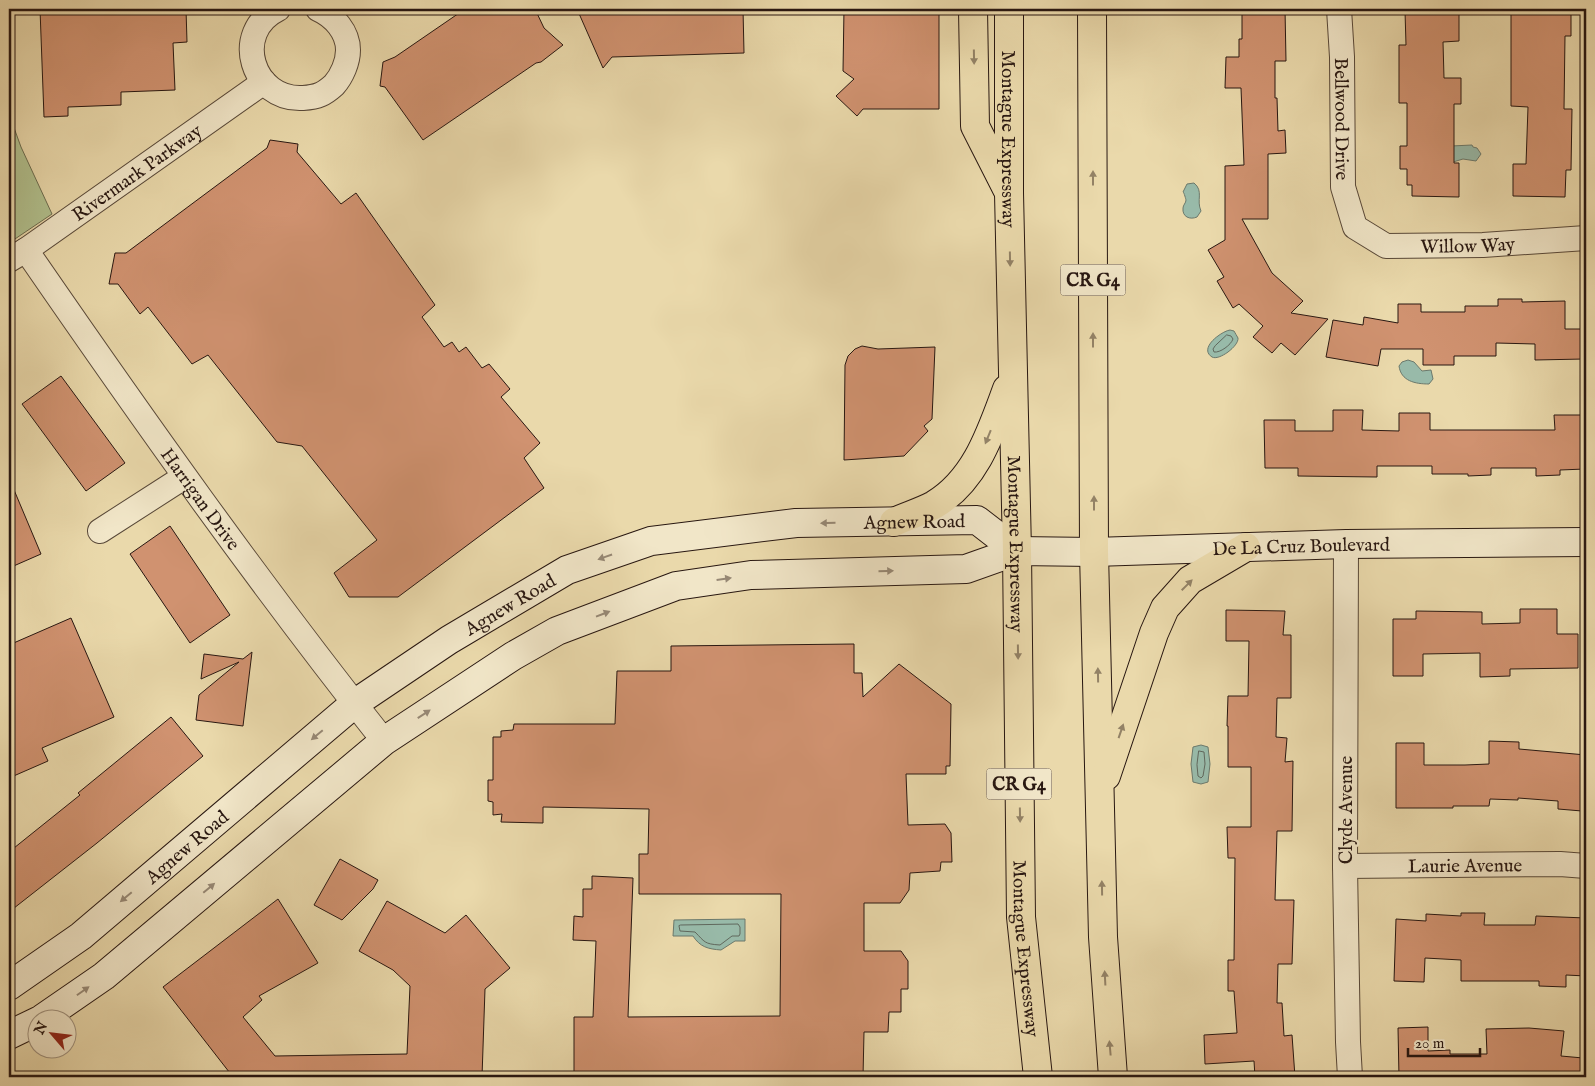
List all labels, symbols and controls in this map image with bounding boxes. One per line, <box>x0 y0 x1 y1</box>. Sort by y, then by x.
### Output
one-way arrow <box>970 50 978 66</box>
street label: Montague Expressway <box>995 50 1020 229</box>
street label: Bellwood Drive <box>1328 57 1353 181</box>
street label: Rivermark Parkway <box>68 119 208 228</box>
one-way arrow <box>1088 170 1096 186</box>
street label: Willow Way <box>1420 233 1517 260</box>
one-way arrow <box>1006 251 1014 267</box>
road number: CR G4 <box>1060 264 1126 296</box>
one-way arrow <box>1089 332 1097 348</box>
one-way arrow <box>984 430 992 444</box>
street label: Harrigan Drive <box>154 444 245 556</box>
street label: Montague Expressway <box>1001 455 1028 633</box>
one-way arrow <box>1090 495 1098 511</box>
street label: Agnew Road <box>862 510 966 536</box>
one-way arrow <box>820 519 836 527</box>
street label: De La Cruz Boulevard <box>1212 534 1391 562</box>
one-way arrow <box>597 554 612 562</box>
one-way arrow <box>878 567 894 575</box>
street label: Agnew Road <box>460 569 561 642</box>
one-way arrow <box>716 575 732 583</box>
one-way arrow <box>1181 579 1193 591</box>
one-way arrow <box>596 610 611 618</box>
one-way arrow <box>1014 645 1022 661</box>
one-way arrow <box>1094 667 1102 683</box>
one-way arrow <box>418 710 431 719</box>
one-way arrow <box>1118 723 1126 738</box>
one-way arrow <box>311 729 323 741</box>
street label: Clyde Avenue <box>1335 755 1359 864</box>
road number: CR G4 <box>986 769 1052 800</box>
street label: Agnew Road <box>140 805 235 891</box>
one-way arrow <box>1016 807 1024 823</box>
street label: Laurie Avenue <box>1408 854 1523 879</box>
street label: Montague Expressway <box>1006 860 1044 1039</box>
one-way arrow <box>1098 880 1106 896</box>
one-way arrow <box>202 882 215 893</box>
one-way arrow <box>121 891 133 903</box>
one-way arrow <box>1101 970 1109 986</box>
one-way arrow <box>76 986 90 996</box>
north arrow <box>28 1008 78 1058</box>
text: N <box>30 1019 52 1039</box>
scale bar <box>1408 1026 1480 1058</box>
text: 20 m <box>1415 1034 1445 1053</box>
one-way arrow <box>1106 1040 1114 1056</box>

